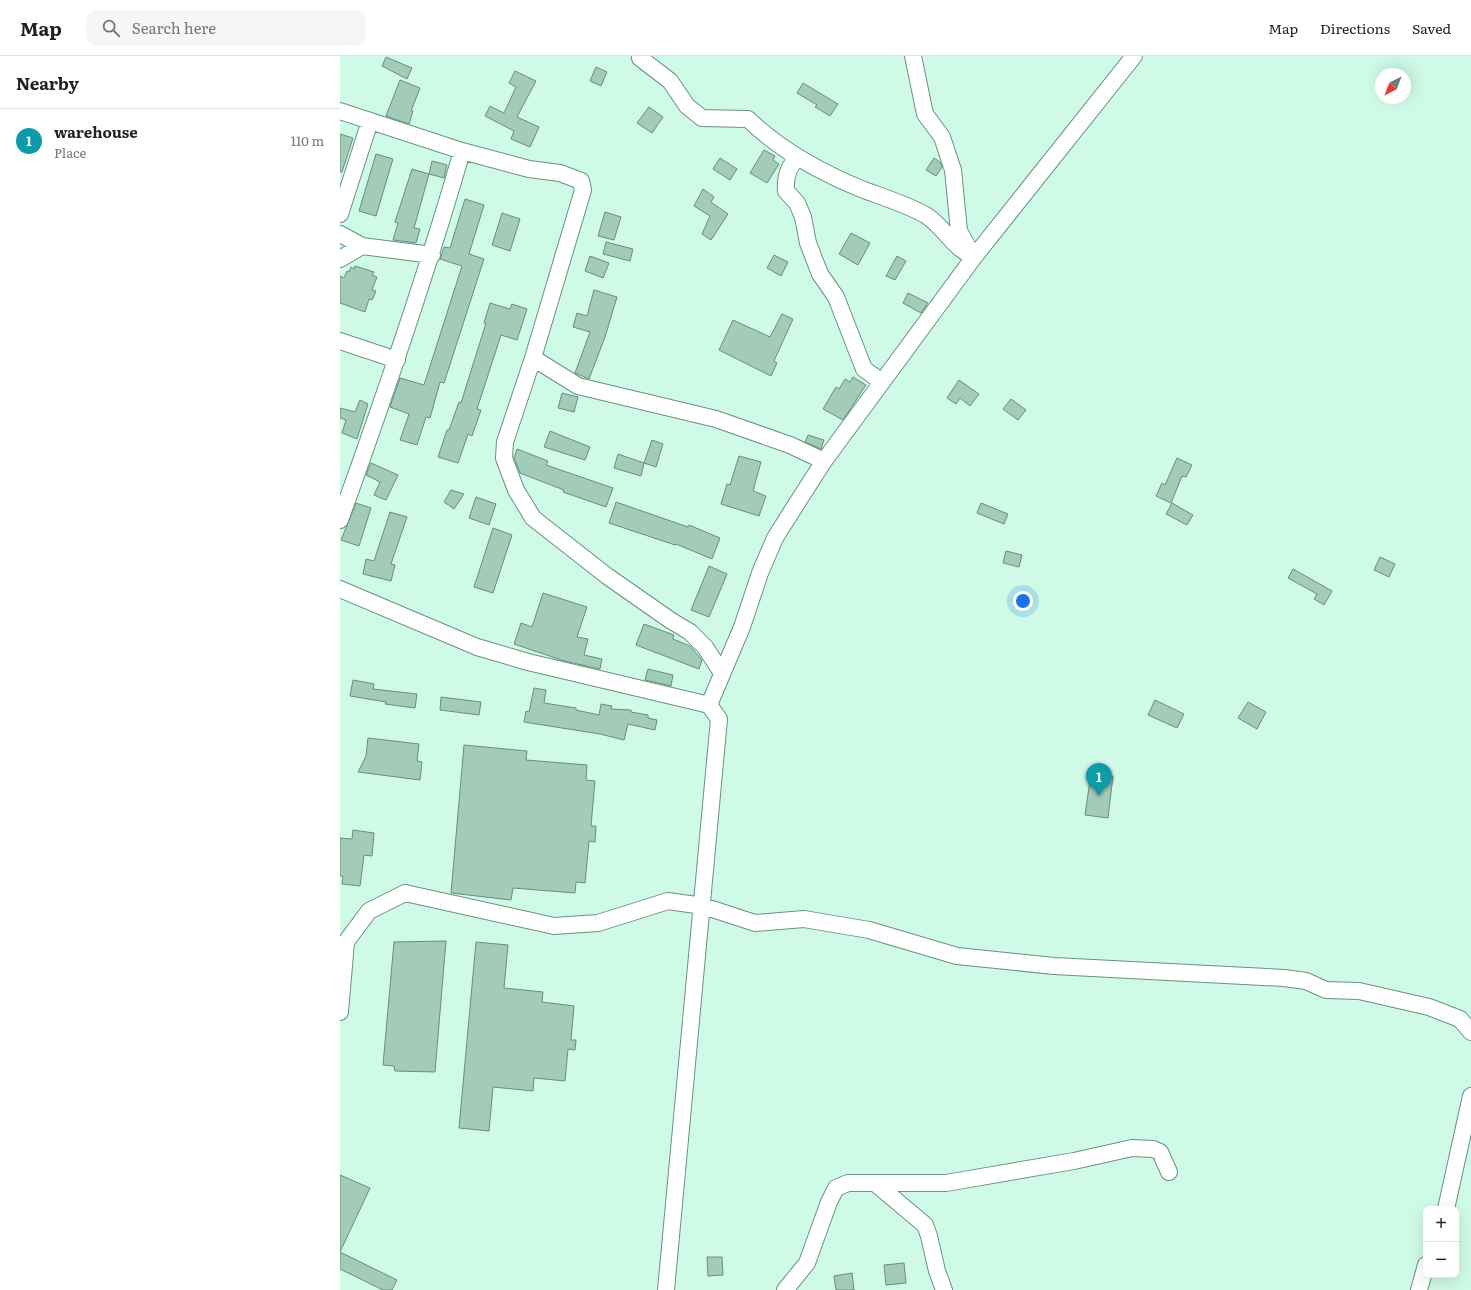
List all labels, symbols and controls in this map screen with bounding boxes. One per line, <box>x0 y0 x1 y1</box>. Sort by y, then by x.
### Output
search box <box>86 10 366 46</box>
text: Map <box>20 14 62 42</box>
text: Search here <box>132 16 216 39</box>
icon: search <box>100 17 122 39</box>
text: Map <box>1268 18 1298 38</box>
text: Directions <box>1320 18 1390 38</box>
text: Saved <box>1412 18 1451 38</box>
north arrow <box>1375 68 1411 104</box>
text: Nearby <box>16 70 79 95</box>
text: warehouse <box>54 120 138 143</box>
text: 1 <box>26 131 32 150</box>
text: 110 m <box>291 131 324 150</box>
text: Place <box>54 143 86 162</box>
your location <box>1013 591 1033 611</box>
pin: 1 <box>1086 763 1112 796</box>
map controls <box>1423 1206 1459 1278</box>
button: + <box>1423 1206 1459 1242</box>
button: − <box>1423 1242 1459 1278</box>

